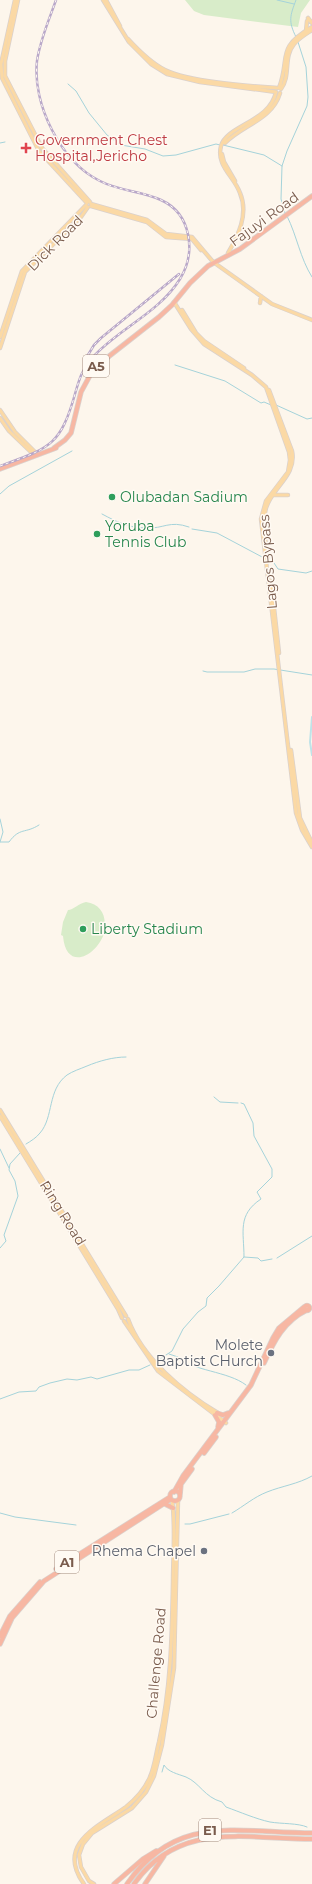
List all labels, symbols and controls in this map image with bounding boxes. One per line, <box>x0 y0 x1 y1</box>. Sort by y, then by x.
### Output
place label: Government Chest Hospital,Jericho <box>35 131 168 165</box>
marker: Government Chest Hospital,Jericho <box>20 142 32 154</box>
street label: Fajuyi Road <box>226 188 302 250</box>
street label: Dick Road <box>23 211 87 275</box>
road number: A5 <box>83 355 109 377</box>
place label: Olubadan Sadium <box>120 488 248 506</box>
marker: Olubadan Sadium <box>107 492 117 502</box>
street label: Lagos Bypass <box>255 514 281 610</box>
place label: Yoruba Tennis Club <box>105 517 187 551</box>
marker: Yoruba Tennis Club <box>92 529 102 539</box>
place label: Liberty Stadium <box>91 920 203 938</box>
marker: Liberty Stadium <box>78 924 88 934</box>
street label: Ring Road <box>36 1177 90 1249</box>
place label: Molete Baptist CHurch <box>156 1336 263 1370</box>
marker: Molete Baptist CHurch <box>266 1348 276 1358</box>
place label: Rhema Chapel <box>92 1542 196 1560</box>
marker: Rhema Chapel <box>199 1546 209 1556</box>
road number: A1 <box>55 1551 79 1573</box>
street label: Challenge Road <box>142 1607 170 1719</box>
road number: E1 <box>199 1819 221 1841</box>

